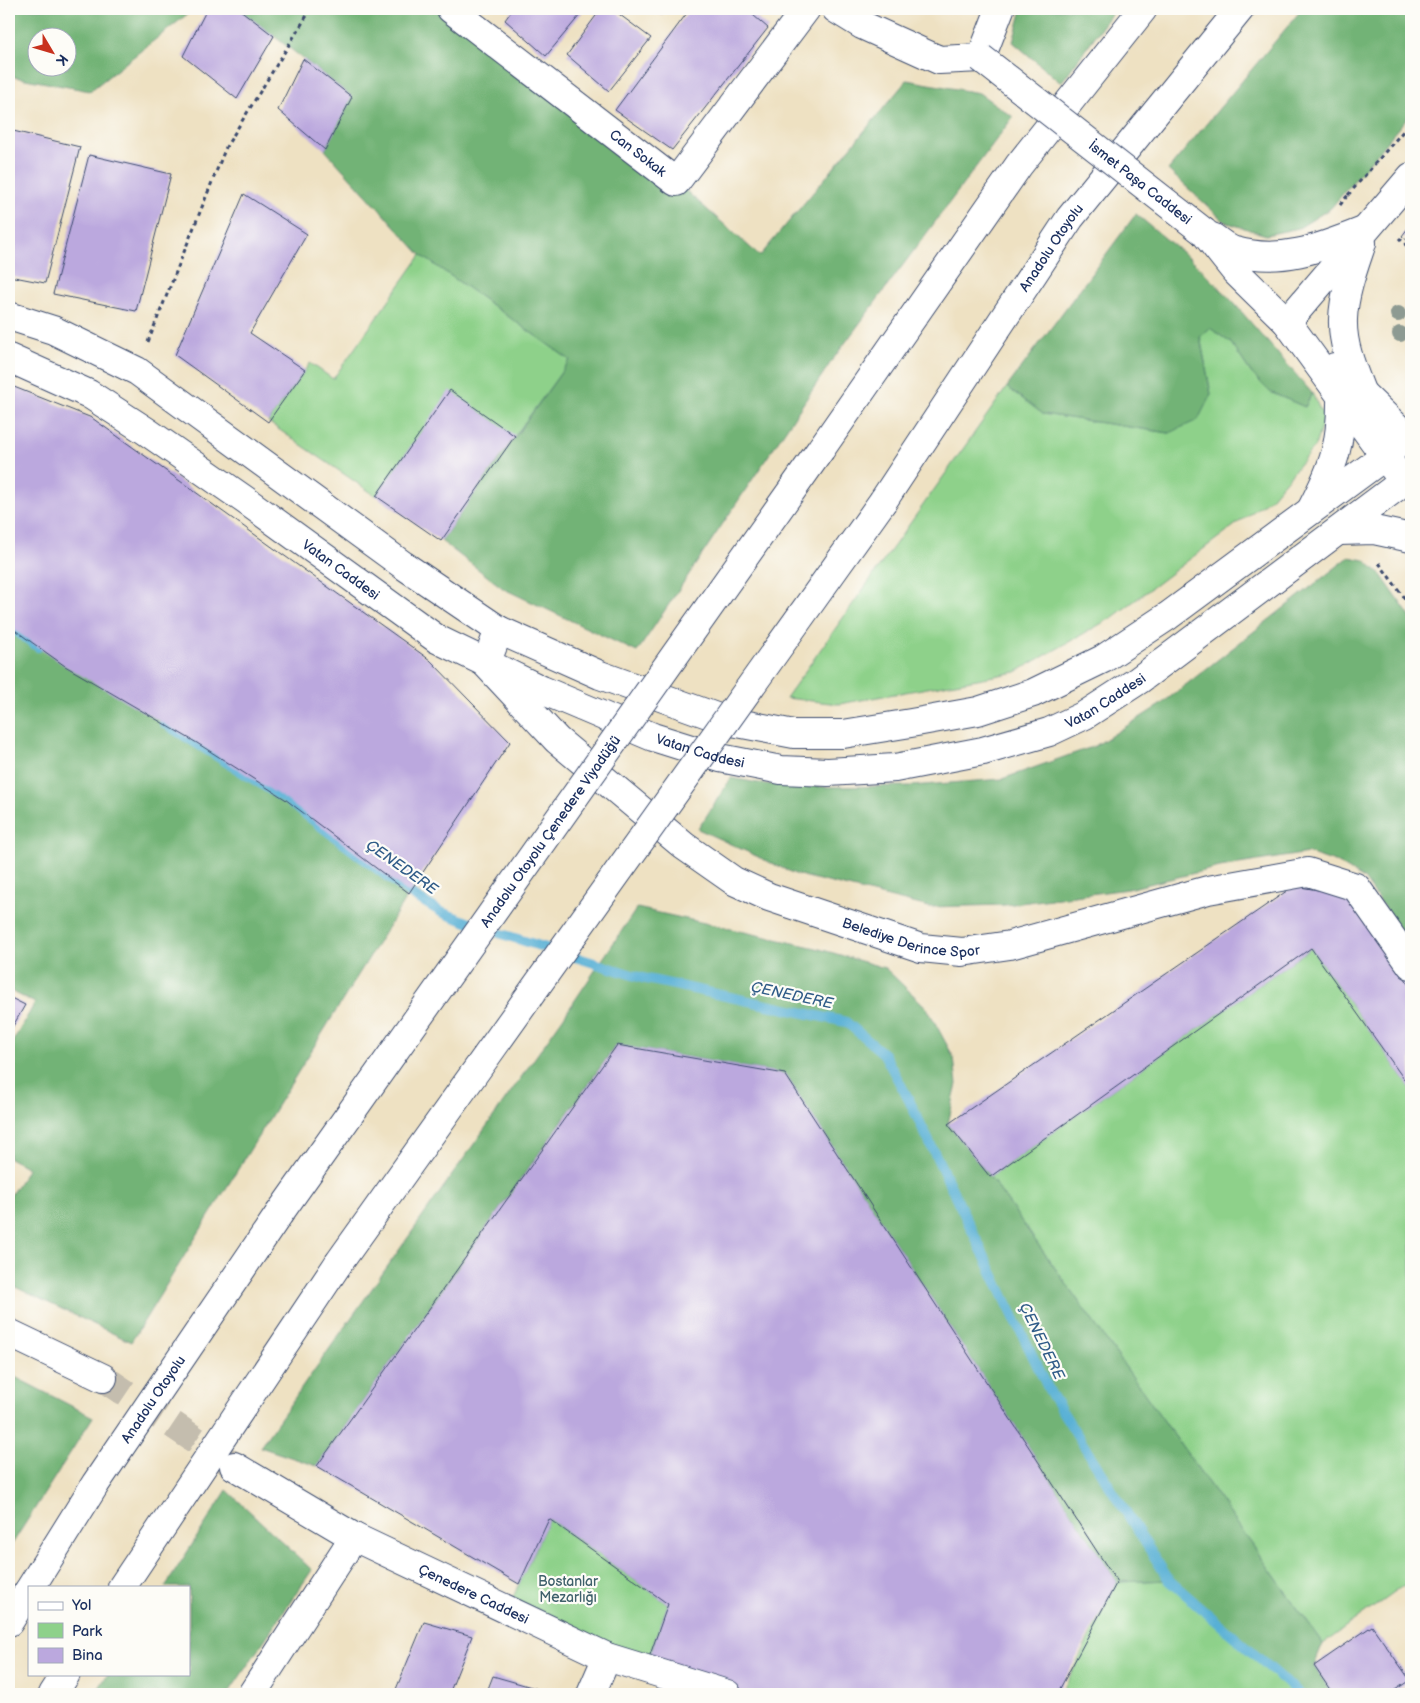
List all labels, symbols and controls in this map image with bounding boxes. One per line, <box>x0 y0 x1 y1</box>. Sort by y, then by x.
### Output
north arrow <box>28 28 78 78</box>
text: K <box>52 51 71 69</box>
street label: Can Sokak <box>606 126 670 181</box>
street label: İsmet Paşa Caddesi <box>1085 136 1195 228</box>
street label: Anadolu Otoyolu <box>1016 201 1087 295</box>
street label: Vatan Caddesi <box>299 536 383 604</box>
street label: Vatan Caddesi <box>1063 670 1149 732</box>
street label: Vatan Caddesi <box>654 730 746 772</box>
street label: Anadolu Otoyolu Çenedere Viyadüğü <box>477 732 624 931</box>
water label: ÇENEDERE <box>362 836 442 900</box>
street label: Belediye Derince Spor <box>840 914 982 961</box>
water label: ÇENEDERE <box>749 978 836 1014</box>
water label: ÇENEDERE <box>1015 1300 1069 1384</box>
street label: Anadolu Otoyolu <box>118 1352 189 1447</box>
street label: Çenedere Caddesi <box>416 1561 532 1628</box>
park label: Bostanlar Mezarlığı <box>538 1573 599 1606</box>
legend <box>28 1586 190 1676</box>
text: Yol <box>71 1596 91 1615</box>
text: Park <box>72 1622 103 1641</box>
text: Bina <box>72 1646 103 1665</box>

